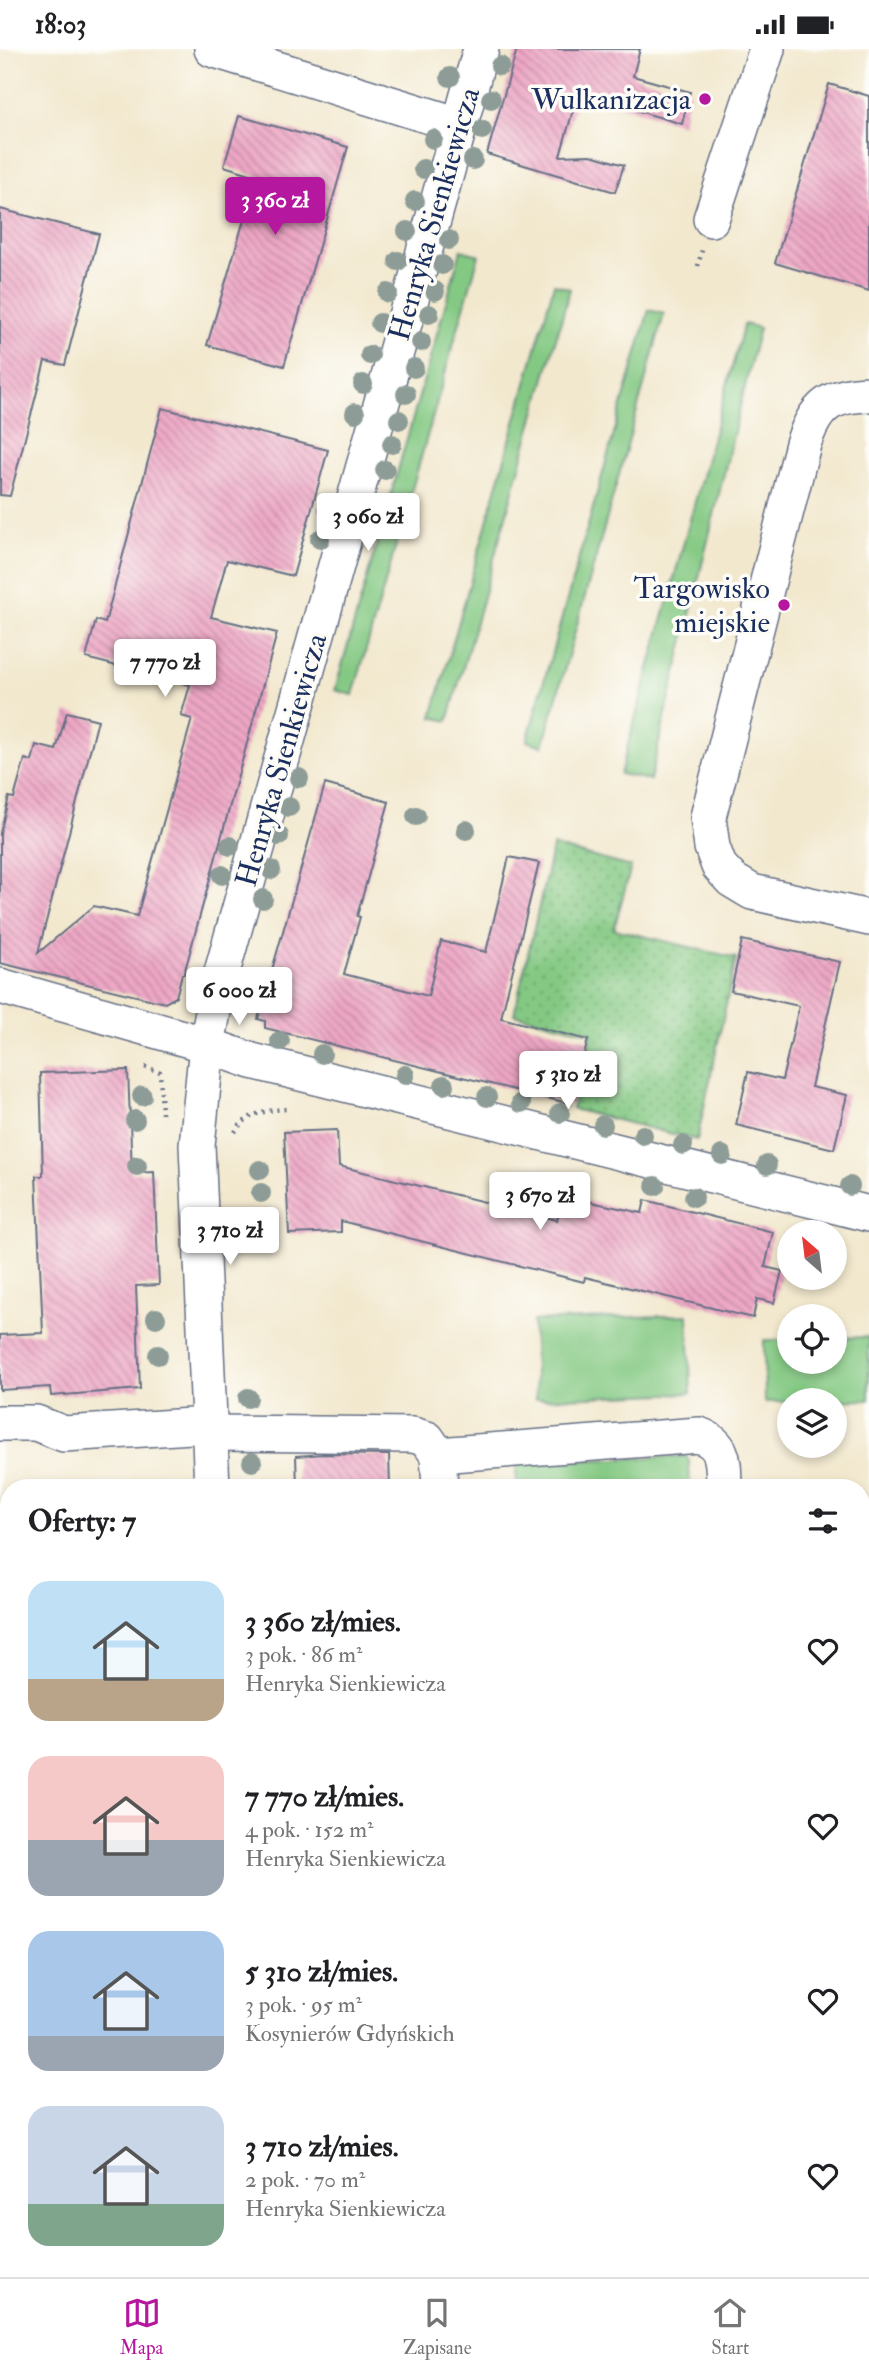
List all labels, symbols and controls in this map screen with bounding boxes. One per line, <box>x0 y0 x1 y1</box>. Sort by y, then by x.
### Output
text: 18:03 <box>35 9 86 41</box>
place label: Wulkanizacja <box>530 81 692 118</box>
street label: Henryka Sienkiewicza <box>381 83 489 345</box>
marker: Wulkanizacja <box>697 91 713 107</box>
pin: 3 360 zł <box>203 177 347 237</box>
text: 3 360 zł <box>241 185 309 214</box>
pin: 3 060 zł <box>296 493 440 553</box>
text: 3 060 zł <box>333 501 403 530</box>
place label: Targowisko miejskie <box>634 570 770 641</box>
marker: Targowisko miejskie <box>776 597 792 613</box>
street label: Henryka Sienkiewicza <box>228 629 336 891</box>
pin: 7 770 zł <box>93 639 237 699</box>
text: 7 770 zł <box>130 647 200 676</box>
pin: 6 000 zł <box>167 967 311 1027</box>
text: 6 000 zł <box>202 975 276 1004</box>
pin: 5 310 zł <box>496 1051 640 1111</box>
text: 5 310 zł <box>535 1059 601 1088</box>
pin: 3 670 zł <box>468 1173 612 1232</box>
text: 3 670 zł <box>505 1180 575 1209</box>
pin: 3 710 zł <box>158 1207 302 1267</box>
text: 3 710 zł <box>197 1215 263 1244</box>
north arrow <box>777 1220 847 1290</box>
map controls <box>777 1220 847 1458</box>
button: locate <box>777 1304 847 1374</box>
button: layers <box>777 1388 847 1458</box>
icon: filters <box>804 1502 842 1540</box>
text: Oferty: 7 <box>28 1503 136 1540</box>
text: 3 360 zł/mies. <box>245 1603 401 1640</box>
icon: home <box>84 1609 168 1693</box>
icon: heart <box>804 1632 842 1670</box>
text: 3 pok. · 86 m² <box>245 1640 363 1669</box>
text: Henryka Sienkiewicza <box>245 1669 446 1698</box>
text: 7 770 zł/mies. <box>245 1778 404 1815</box>
icon: home <box>84 1784 168 1868</box>
icon: heart <box>804 1807 842 1845</box>
text: 4 pok. · 152 m² <box>245 1815 374 1844</box>
text: Henryka Sienkiewicza <box>245 1844 446 1873</box>
text: 5 310 zł/mies. <box>245 1953 398 1990</box>
icon: home <box>84 1959 168 2043</box>
icon: heart <box>804 1982 842 2020</box>
text: 3 pok. · 95 m² <box>245 1990 362 2019</box>
text: Kosynierów Gdyńskich <box>245 2019 455 2048</box>
text: 3 710 zł/mies. <box>245 2128 399 2165</box>
icon: home <box>84 2134 168 2218</box>
icon: heart <box>804 2157 842 2195</box>
text: 2 pok. · 70 m² <box>245 2165 365 2194</box>
text: Henryka Sienkiewicza <box>245 2194 446 2223</box>
tab: Mapa <box>120 2294 163 2360</box>
tab: Zapisane <box>403 2294 472 2360</box>
tab: Start <box>711 2294 749 2360</box>

